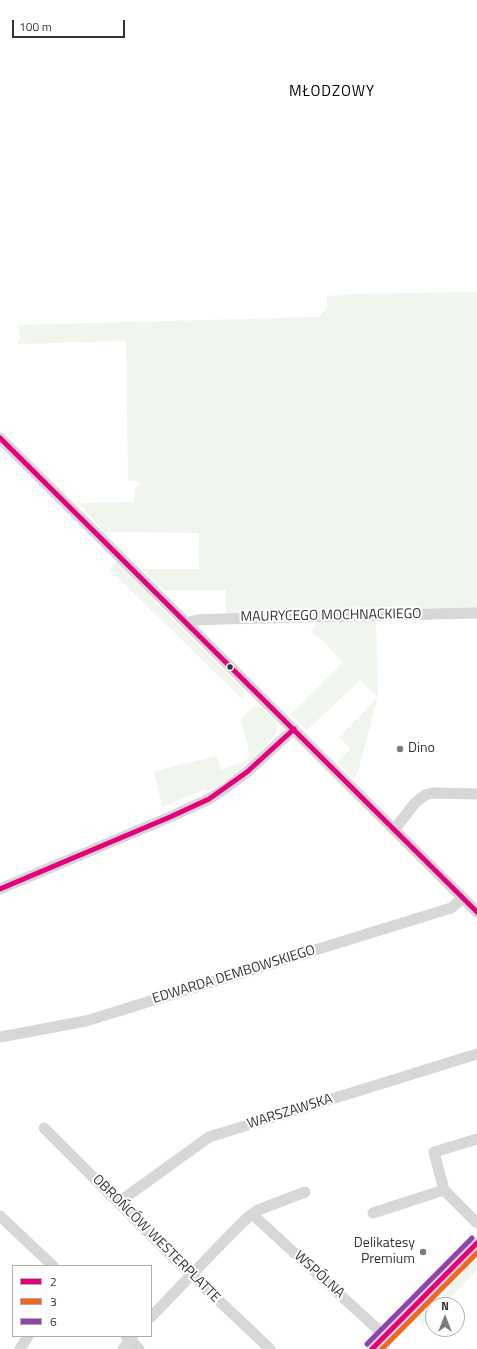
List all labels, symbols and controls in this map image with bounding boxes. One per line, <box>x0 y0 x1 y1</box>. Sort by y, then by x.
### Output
scale bar <box>14 12 127 38</box>
text: 100 m <box>19 17 52 36</box>
district label: MŁODZOWY <box>289 83 375 101</box>
street label: MAURYCEGO MOCHNACKIEGO <box>240 606 422 626</box>
unlabelled marker <box>225 662 235 672</box>
place label: Dino <box>408 741 435 757</box>
marker: Dino <box>395 744 405 754</box>
street label: EDWARDA DEMBOWSKIEGO <box>151 942 317 1008</box>
street label: WARSZAWSKA <box>245 1091 335 1133</box>
street label: OBROŃCÓW WESTERPLATTE <box>89 1172 223 1306</box>
place label: Delikatesy Premium <box>354 1236 415 1268</box>
marker: Delikatesy Premium <box>418 1247 428 1257</box>
street label: WSPÓLNA <box>290 1248 348 1302</box>
legend <box>12 1265 152 1337</box>
text: 2 <box>50 1272 57 1291</box>
text: 3 <box>50 1292 57 1311</box>
north arrow <box>425 1297 465 1337</box>
text: N <box>441 1298 449 1314</box>
text: 6 <box>50 1312 57 1331</box>

